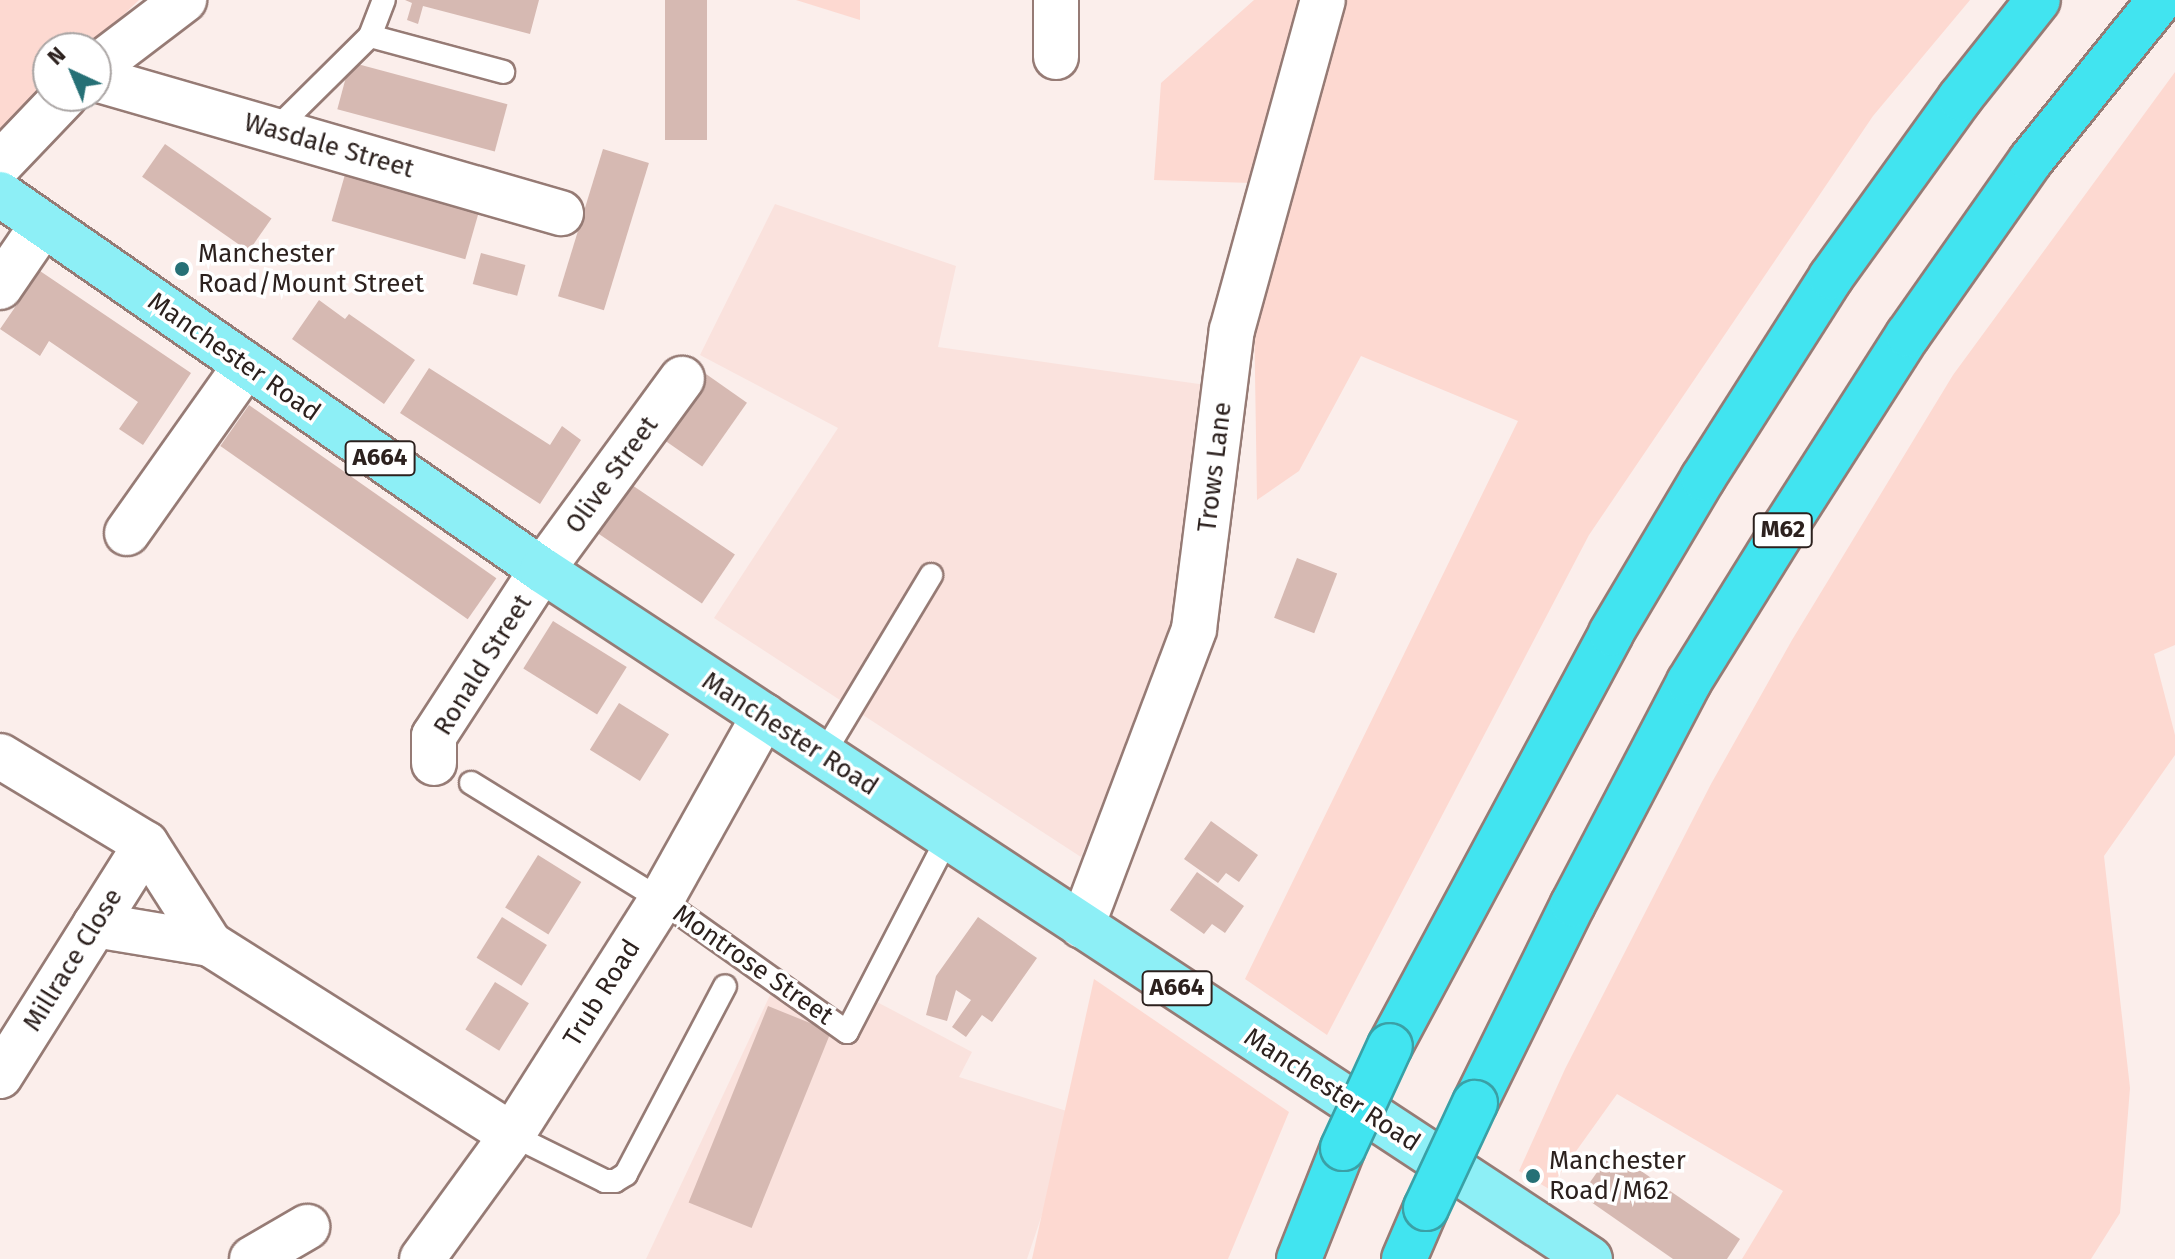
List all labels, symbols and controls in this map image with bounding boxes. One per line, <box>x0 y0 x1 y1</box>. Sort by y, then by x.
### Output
north arrow <box>32 32 112 112</box>
text: N <box>42 41 71 71</box>
street label: Wasdale Street <box>240 107 418 185</box>
place label: Manchester Road/Mount Street <box>198 238 424 300</box>
marker: Manchester Road/Mount Street <box>173 260 191 278</box>
street label: Manchester Road <box>142 286 326 428</box>
street label: Trows Lane <box>1192 400 1238 534</box>
street label: Olive Street <box>559 410 665 540</box>
road number: A664 <box>344 438 416 478</box>
road number: M62 <box>1751 510 1815 550</box>
street label: Ronald Street <box>427 589 539 741</box>
street label: Manchester Road <box>696 665 884 803</box>
street label: Millrace Close <box>17 883 129 1037</box>
street label: Montrose Street <box>667 898 839 1032</box>
street label: Trub Road <box>557 934 647 1052</box>
road number: A664 <box>1141 968 1213 1008</box>
street label: Manchester Road <box>1238 1021 1426 1159</box>
place label: Manchester Road/M62 <box>1549 1145 1686 1206</box>
marker: Manchester Road/M62 <box>1524 1167 1542 1185</box>

